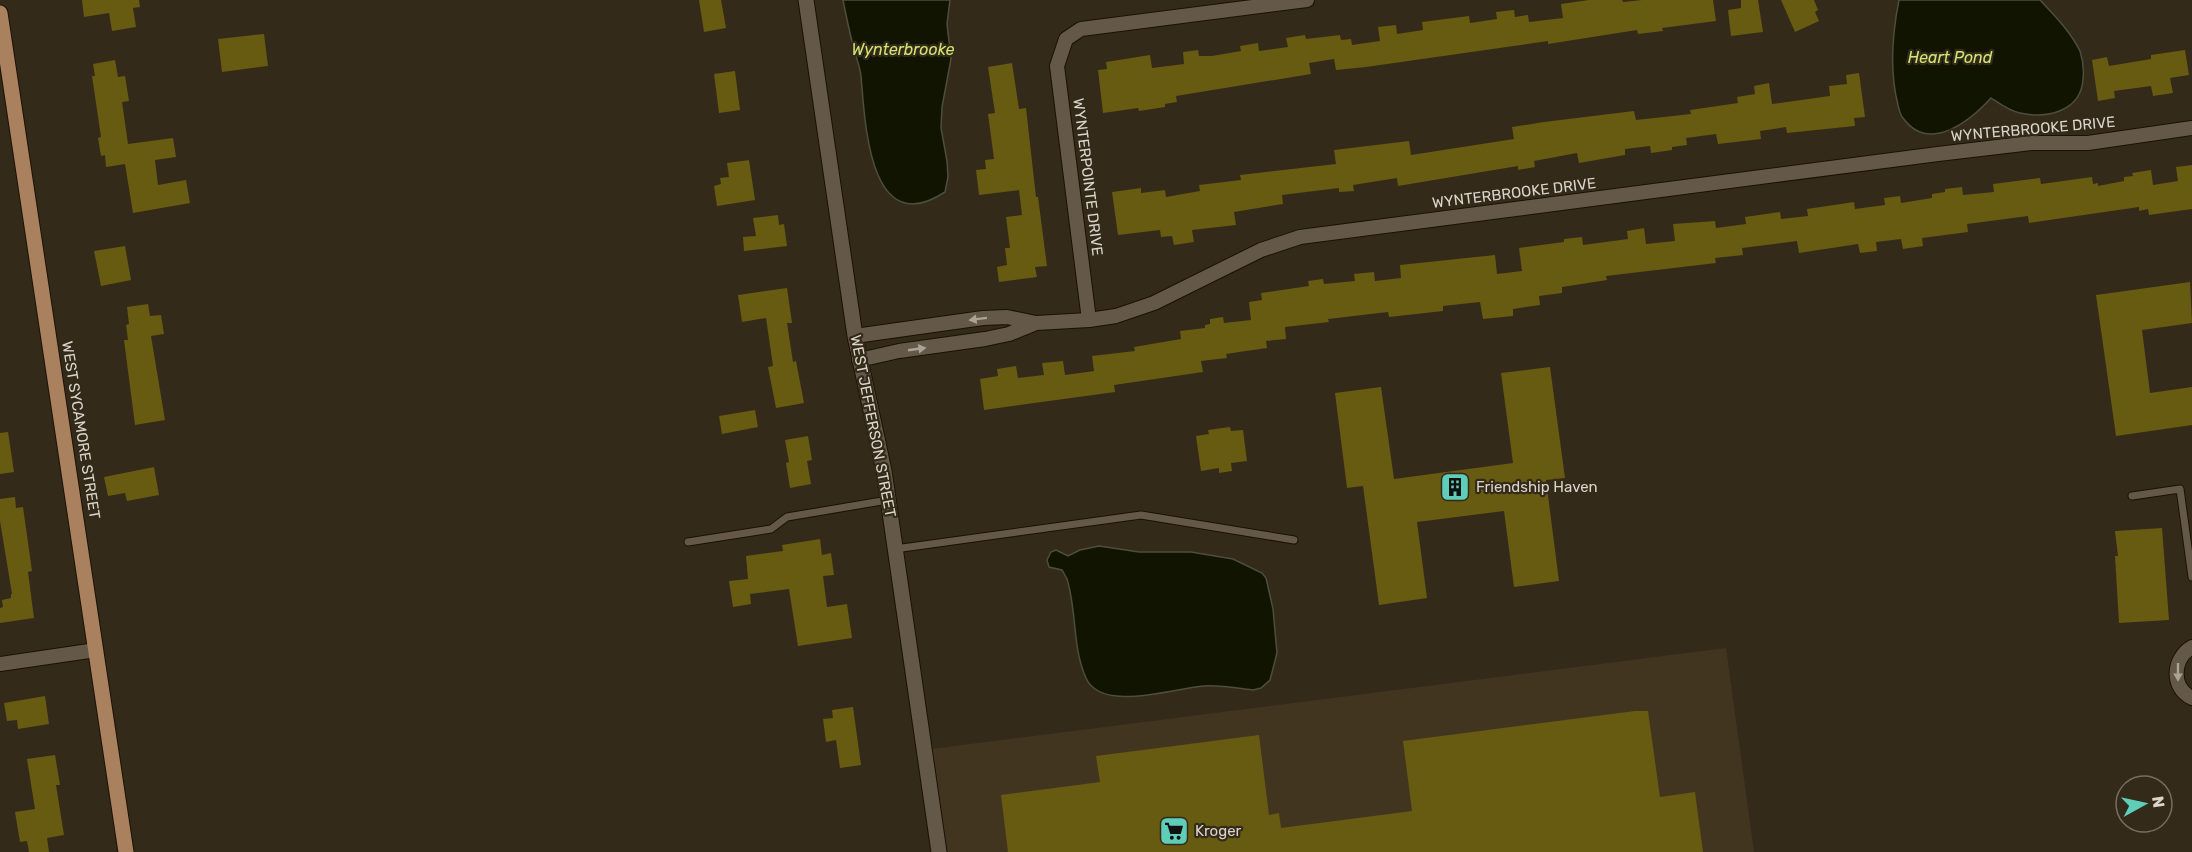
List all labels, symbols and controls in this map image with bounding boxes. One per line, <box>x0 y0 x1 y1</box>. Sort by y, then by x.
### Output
water label: Wynterbrooke <box>852 40 955 59</box>
water label: Heart Pond <box>1908 48 1993 67</box>
street label: WYNTERPOINTE DRIVE <box>1069 97 1107 257</box>
street label: WYNTERBROOKE DRIVE <box>1950 113 2116 145</box>
street label: WYNTERBROOKE DRIVE <box>1431 174 1597 212</box>
one-way arrow <box>968 314 987 324</box>
street label: WEST JEFFERSON STREET <box>846 333 900 519</box>
street label: WEST SYCAMORE STREET <box>58 340 104 520</box>
one-way arrow <box>907 344 926 353</box>
building icon: Friendship Haven <box>1439 471 1471 503</box>
place label: Friendship Haven <box>1476 478 1598 496</box>
one-way arrow <box>2173 663 2183 682</box>
north arrow <box>2114 774 2174 834</box>
text: N <box>2148 795 2169 809</box>
supermarket icon: Kroger <box>1158 815 1190 847</box>
place label: Kroger <box>1195 822 1242 840</box>

